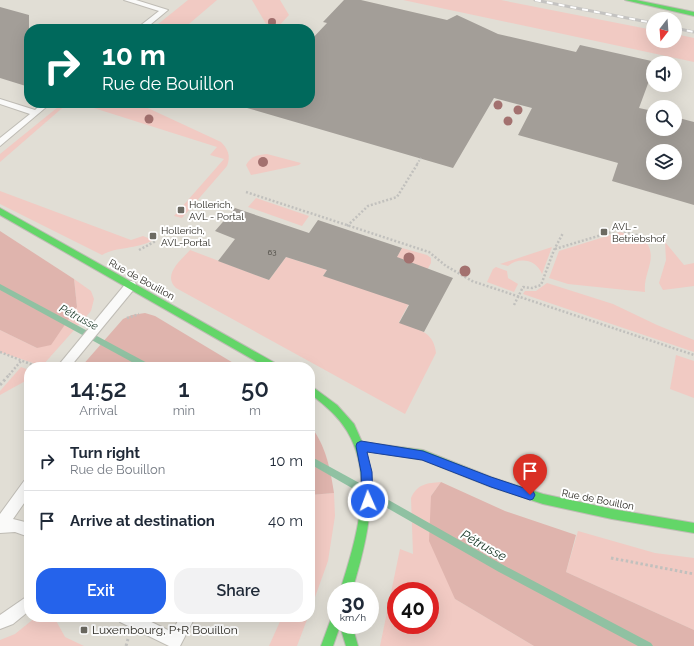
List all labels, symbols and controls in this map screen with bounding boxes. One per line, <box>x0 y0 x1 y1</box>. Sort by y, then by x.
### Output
north arrow <box>646 12 682 48</box>
map controls <box>646 12 682 180</box>
text: 10 m <box>102 39 166 72</box>
icon: right <box>36 40 88 92</box>
button: sound <box>646 56 682 92</box>
text: Rue de Bouillon <box>102 73 234 94</box>
button: search <box>646 100 682 136</box>
button: layers <box>646 144 682 180</box>
place label: Hollerich, AVL - Portal <box>189 199 244 222</box>
marker: Hollerich, AVL - Portal <box>176 205 186 215</box>
place label: AVL - Betriebshof <box>612 221 666 244</box>
place label: Hollerich, AVL-Portal <box>161 225 211 248</box>
marker: AVL - Betriebshof <box>599 227 609 237</box>
marker: Hollerich, AVL-Portal <box>148 231 158 241</box>
house number: 63 <box>267 247 277 257</box>
street label: Rue de Bouillon <box>107 257 177 302</box>
water label: Pétrusse <box>57 302 101 333</box>
text: 14:52 <box>70 374 127 403</box>
text: 1 <box>178 374 189 403</box>
text: 50 <box>241 374 269 403</box>
text: Arrival <box>79 403 117 418</box>
text: min <box>173 403 195 418</box>
text: m <box>249 403 261 418</box>
text: Turn right <box>70 444 140 462</box>
icon: right <box>36 450 58 472</box>
text: 10 m <box>270 452 303 470</box>
pin <box>513 454 547 495</box>
icon: arrive <box>519 460 541 482</box>
text: Rue de Bouillon <box>70 462 165 477</box>
position arrow <box>347 480 389 522</box>
street label: Rue de Bouillon <box>561 487 635 512</box>
icon: arrive <box>36 510 58 532</box>
text: Arrive at destination <box>70 512 215 530</box>
text: 40 m <box>268 512 303 530</box>
water label: Pétrusse <box>458 527 509 564</box>
button: Exit <box>36 568 166 614</box>
button: Share <box>174 568 303 614</box>
speed limit sign: 40 <box>387 582 439 634</box>
text: 30 <box>341 591 365 615</box>
text: km/h <box>340 612 366 623</box>
place label: Luxembourg, P+R Bouillon <box>92 623 238 637</box>
marker: Luxembourg, P+R Bouillon <box>79 625 89 635</box>

